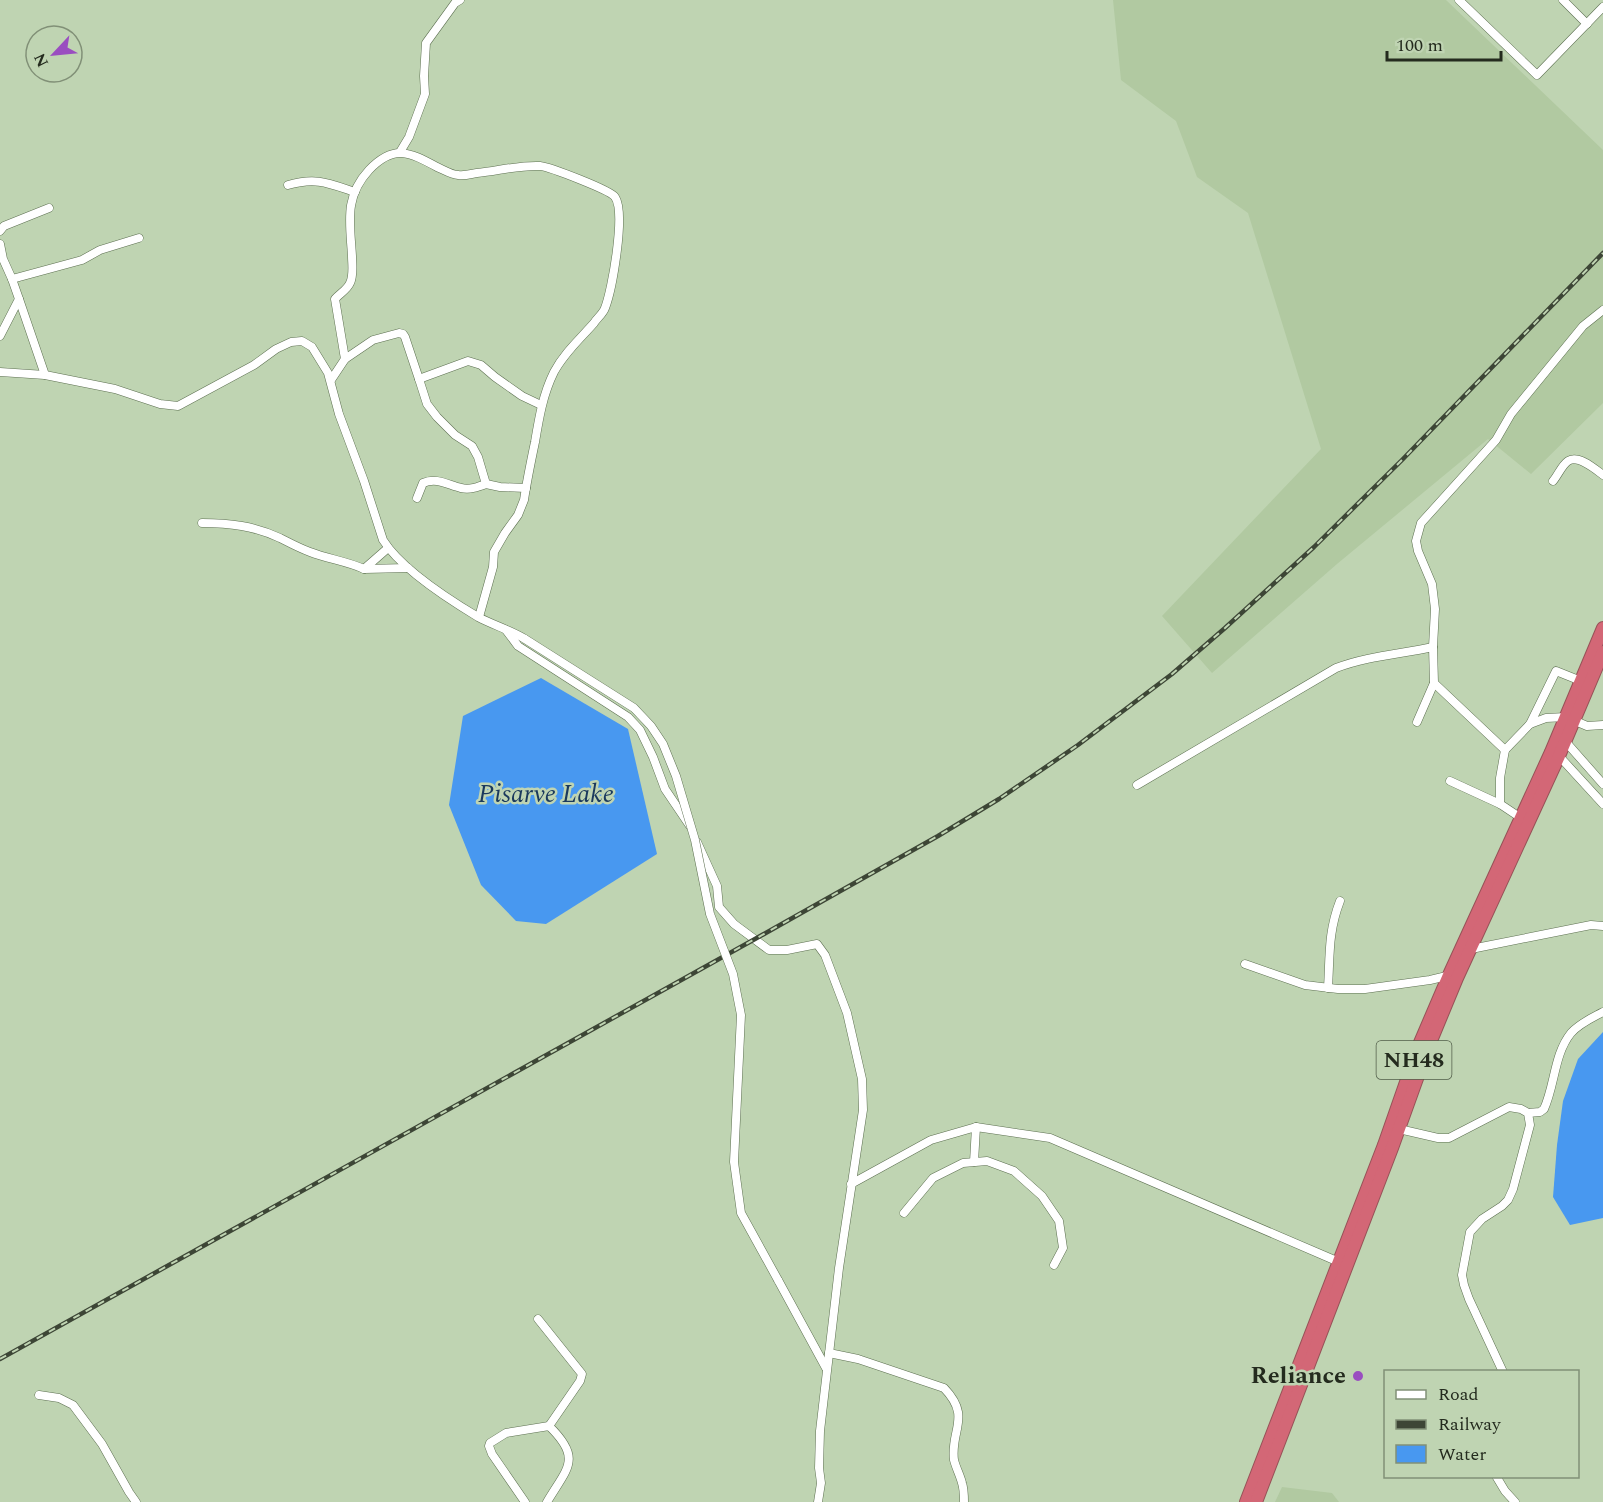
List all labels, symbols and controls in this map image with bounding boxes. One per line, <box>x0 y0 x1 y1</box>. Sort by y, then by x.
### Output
north arrow <box>24 24 84 84</box>
scale bar <box>1387 24 1501 62</box>
text: 100 m <box>1396 32 1443 59</box>
text: N <box>28 49 55 71</box>
water label: Pisarve Lake <box>478 774 614 814</box>
road number: NH48 <box>1376 1041 1452 1079</box>
place label: Reliance <box>1250 1358 1346 1394</box>
marker: Reliance <box>1351 1369 1365 1383</box>
legend <box>1384 1370 1579 1478</box>
text: Road <box>1438 1381 1479 1408</box>
text: Railway <box>1438 1411 1502 1438</box>
text: Water <box>1438 1441 1486 1468</box>

